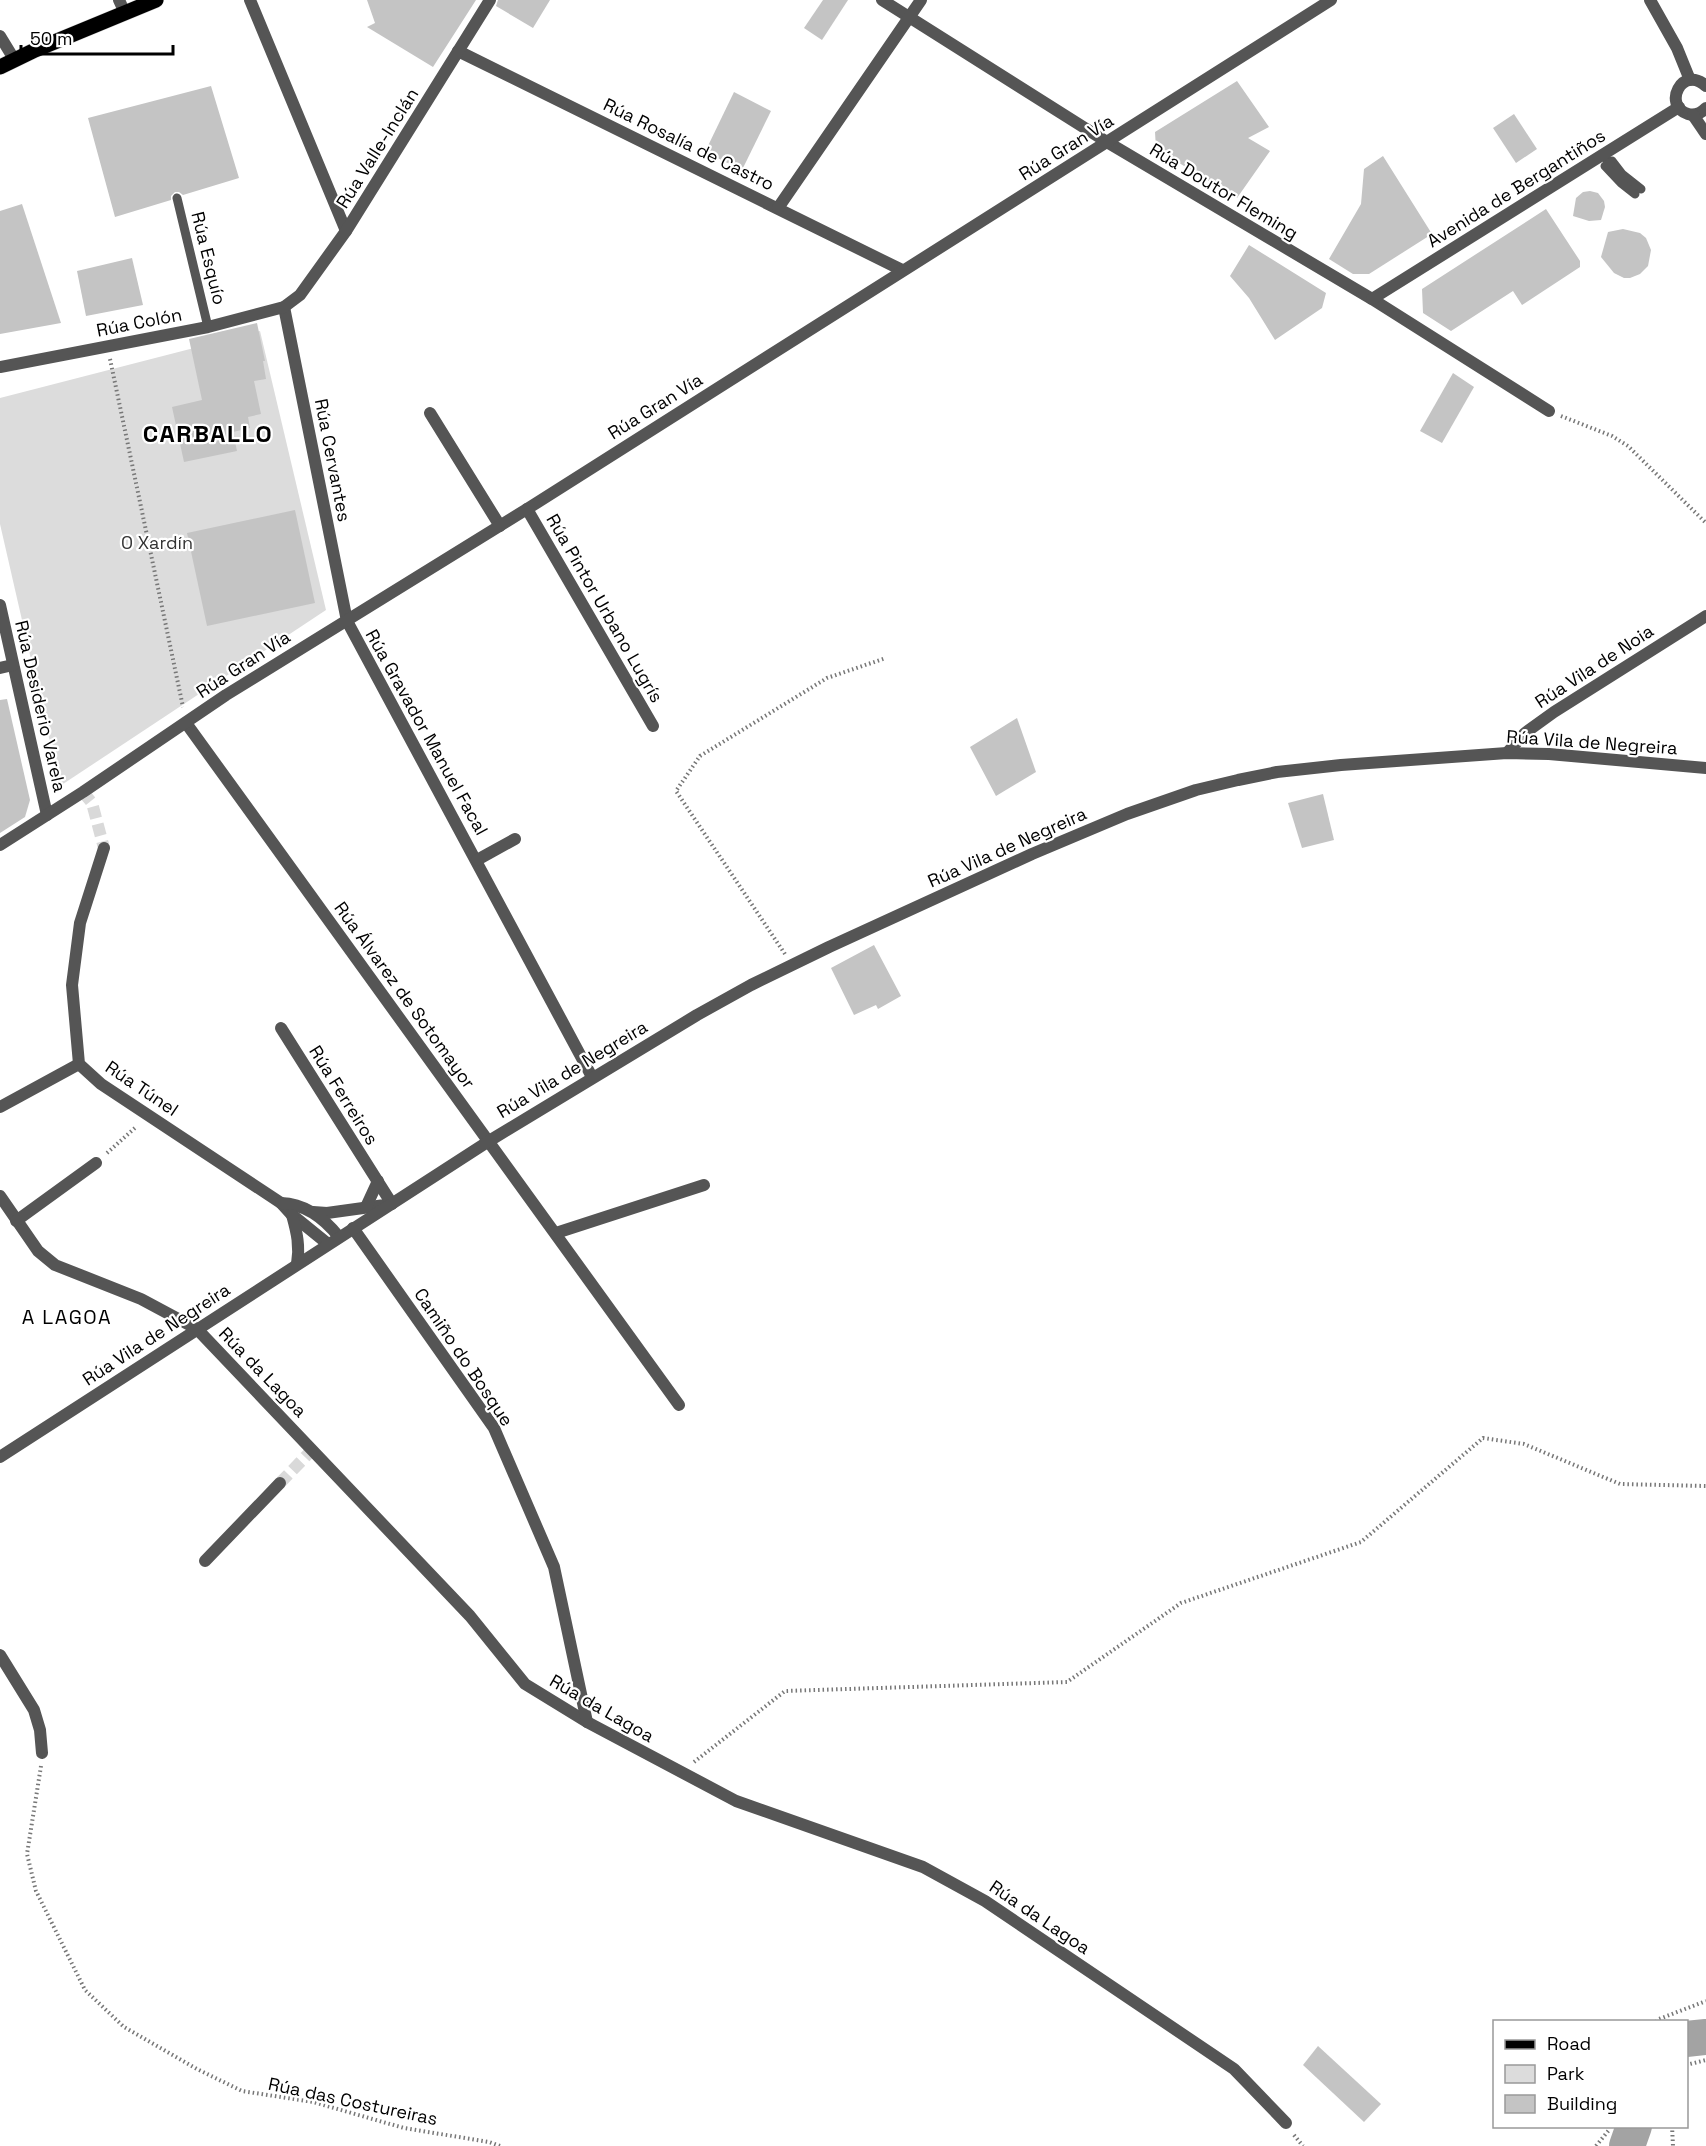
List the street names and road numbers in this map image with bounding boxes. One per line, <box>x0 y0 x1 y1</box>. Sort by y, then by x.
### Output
street label: Rúa Valle-Inclán <box>331 84 423 212</box>
street label: Rúa Rosalía de Castro <box>600 93 778 195</box>
street label: Rúa Gran Vía <box>1014 109 1118 185</box>
street label: Avenida de Bergantiños <box>1423 124 1609 252</box>
street label: Rúa Doutor Fleming <box>1146 138 1302 244</box>
street label: Rúa Esquío <box>186 209 232 307</box>
street label: Rúa Colón <box>94 302 184 342</box>
street label: Rúa Gran Vía <box>603 368 707 444</box>
street label: Rúa Cervantes <box>310 396 356 524</box>
street label: Rúa Pintor Urbano Lugrís <box>541 509 669 707</box>
street label: Rúa Desiderio Varela <box>10 618 72 794</box>
street label: Rúa Vila de Noia <box>1530 619 1658 713</box>
street label: Rúa Gran Vía <box>192 625 294 703</box>
street label: Rúa Gravador Manuel Facal <box>361 625 493 839</box>
street label: Rúa Vila de Negreira <box>1506 725 1678 759</box>
street label: Rúa Vila de Negreira <box>924 802 1090 892</box>
street label: Rúa Álvarez de Sotomayor <box>329 897 481 1093</box>
street label: Rúa Vila de Negreira <box>493 1015 651 1123</box>
street label: Rúa Ferreiros <box>304 1041 384 1149</box>
street label: Rúa Túnel <box>101 1055 183 1121</box>
street label: Rúa Vila de Negreira <box>78 1278 234 1390</box>
street label: Camiño do Bosque <box>409 1284 519 1430</box>
street label: Rúa da Lagoa <box>214 1322 312 1422</box>
street label: Rúa da Lagoa <box>546 1669 658 1747</box>
street label: Rúa da Lagoa <box>985 1875 1095 1959</box>
street label: Rúa das Costureiras <box>266 2072 440 2130</box>

